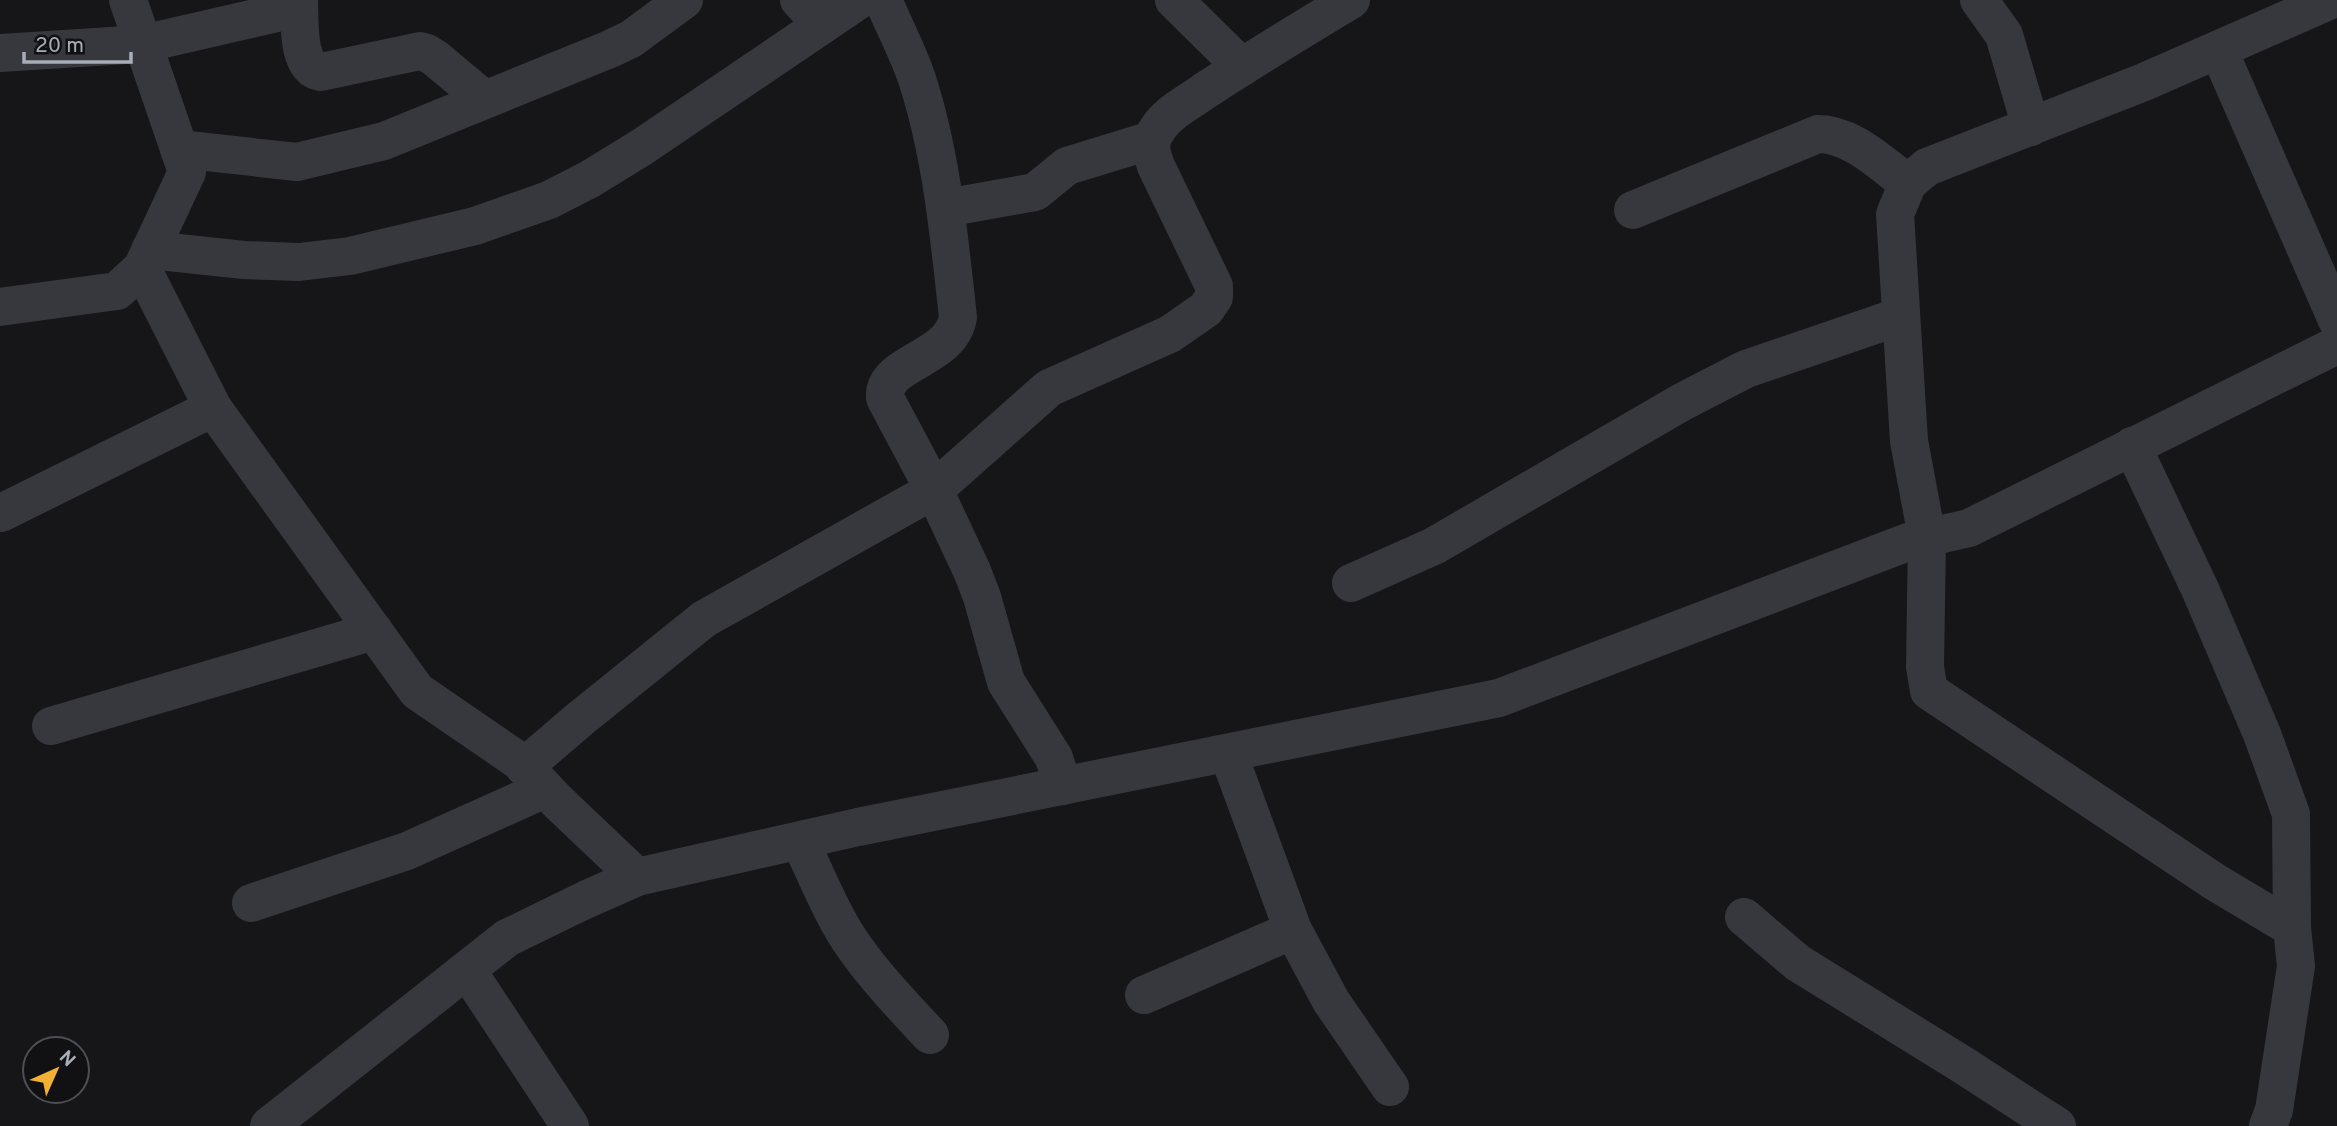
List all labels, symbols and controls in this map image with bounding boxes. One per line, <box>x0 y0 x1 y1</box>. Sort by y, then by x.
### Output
scale bar <box>24 21 131 65</box>
text: 20 m <box>35 33 84 60</box>
north arrow <box>21 1035 91 1105</box>
text: N <box>53 1046 80 1073</box>

